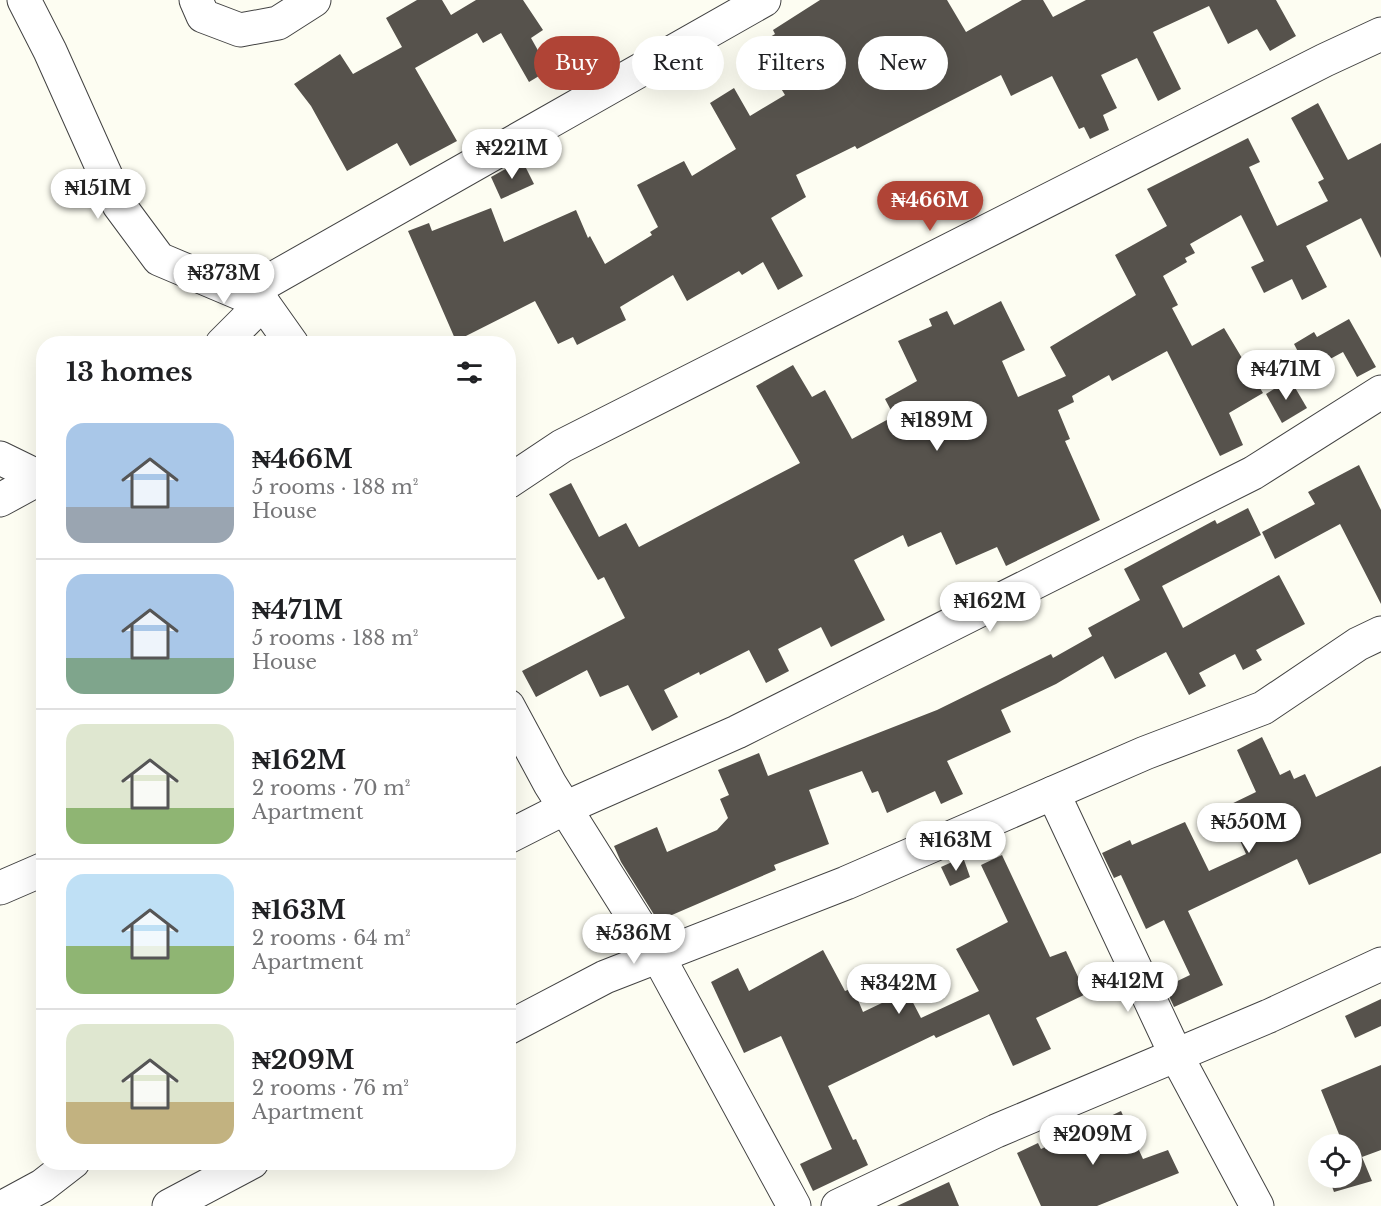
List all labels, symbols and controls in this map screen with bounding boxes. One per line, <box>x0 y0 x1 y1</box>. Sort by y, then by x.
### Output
chip: Buy <box>534 36 620 90</box>
chip: Rent <box>632 36 724 90</box>
chip: Filters <box>736 36 846 90</box>
chip: New <box>858 36 948 90</box>
pin: ₦221M <box>470 129 554 180</box>
text: ₦221M <box>476 136 548 160</box>
pin: ₦151M <box>56 169 140 220</box>
text: ₦151M <box>65 176 131 200</box>
pin: ₦466M <box>888 181 972 232</box>
text: ₦466M <box>891 188 969 212</box>
pin: ₦373M <box>182 254 266 305</box>
text: ₦373M <box>187 261 261 285</box>
pin: ₦471M <box>1244 350 1328 401</box>
text: 13 homes <box>66 356 193 388</box>
icon: filters <box>453 356 486 389</box>
text: ₦471M <box>1251 357 1321 381</box>
pin: ₦189M <box>895 401 979 452</box>
text: ₦189M <box>901 408 973 432</box>
text: ₦466M <box>252 443 353 475</box>
icon: home <box>114 447 186 519</box>
text: 5 rooms · 188 m² <box>252 475 418 499</box>
text: House <box>252 499 317 523</box>
pin: ₦162M <box>948 582 1032 633</box>
text: ₦162M <box>954 589 1026 613</box>
text: ₦471M <box>252 594 343 626</box>
icon: home <box>114 598 186 670</box>
text: 5 rooms · 188 m² <box>252 626 418 650</box>
text: House <box>252 650 317 674</box>
text: ₦162M <box>252 744 346 776</box>
icon: home <box>114 748 186 820</box>
text: 2 rooms · 70 m² <box>252 776 410 800</box>
text: Apartment <box>252 800 363 824</box>
pin: ₦550M <box>1207 803 1291 854</box>
text: ₦550M <box>1211 810 1287 834</box>
pin: ₦163M <box>914 821 998 872</box>
text: ₦163M <box>920 828 992 852</box>
text: ₦163M <box>252 894 346 926</box>
icon: home <box>114 898 186 970</box>
pin: ₦536M <box>592 914 676 965</box>
text: ₦536M <box>596 921 672 945</box>
text: 2 rooms · 64 m² <box>252 926 411 950</box>
text: Apartment <box>252 950 363 974</box>
pin: ₦412M <box>1086 962 1170 1013</box>
pin: ₦342M <box>857 964 941 1015</box>
text: ₦412M <box>1092 969 1164 993</box>
text: ₦342M <box>861 971 937 995</box>
text: ₦209M <box>252 1044 355 1076</box>
icon: home <box>114 1048 186 1120</box>
text: 2 rooms · 76 m² <box>252 1076 409 1100</box>
text: Apartment <box>252 1100 363 1124</box>
pin: ₦209M <box>1051 1115 1135 1166</box>
text: ₦209M <box>1054 1122 1132 1146</box>
map controls <box>1308 1134 1362 1188</box>
button: locate <box>1308 1134 1362 1188</box>

